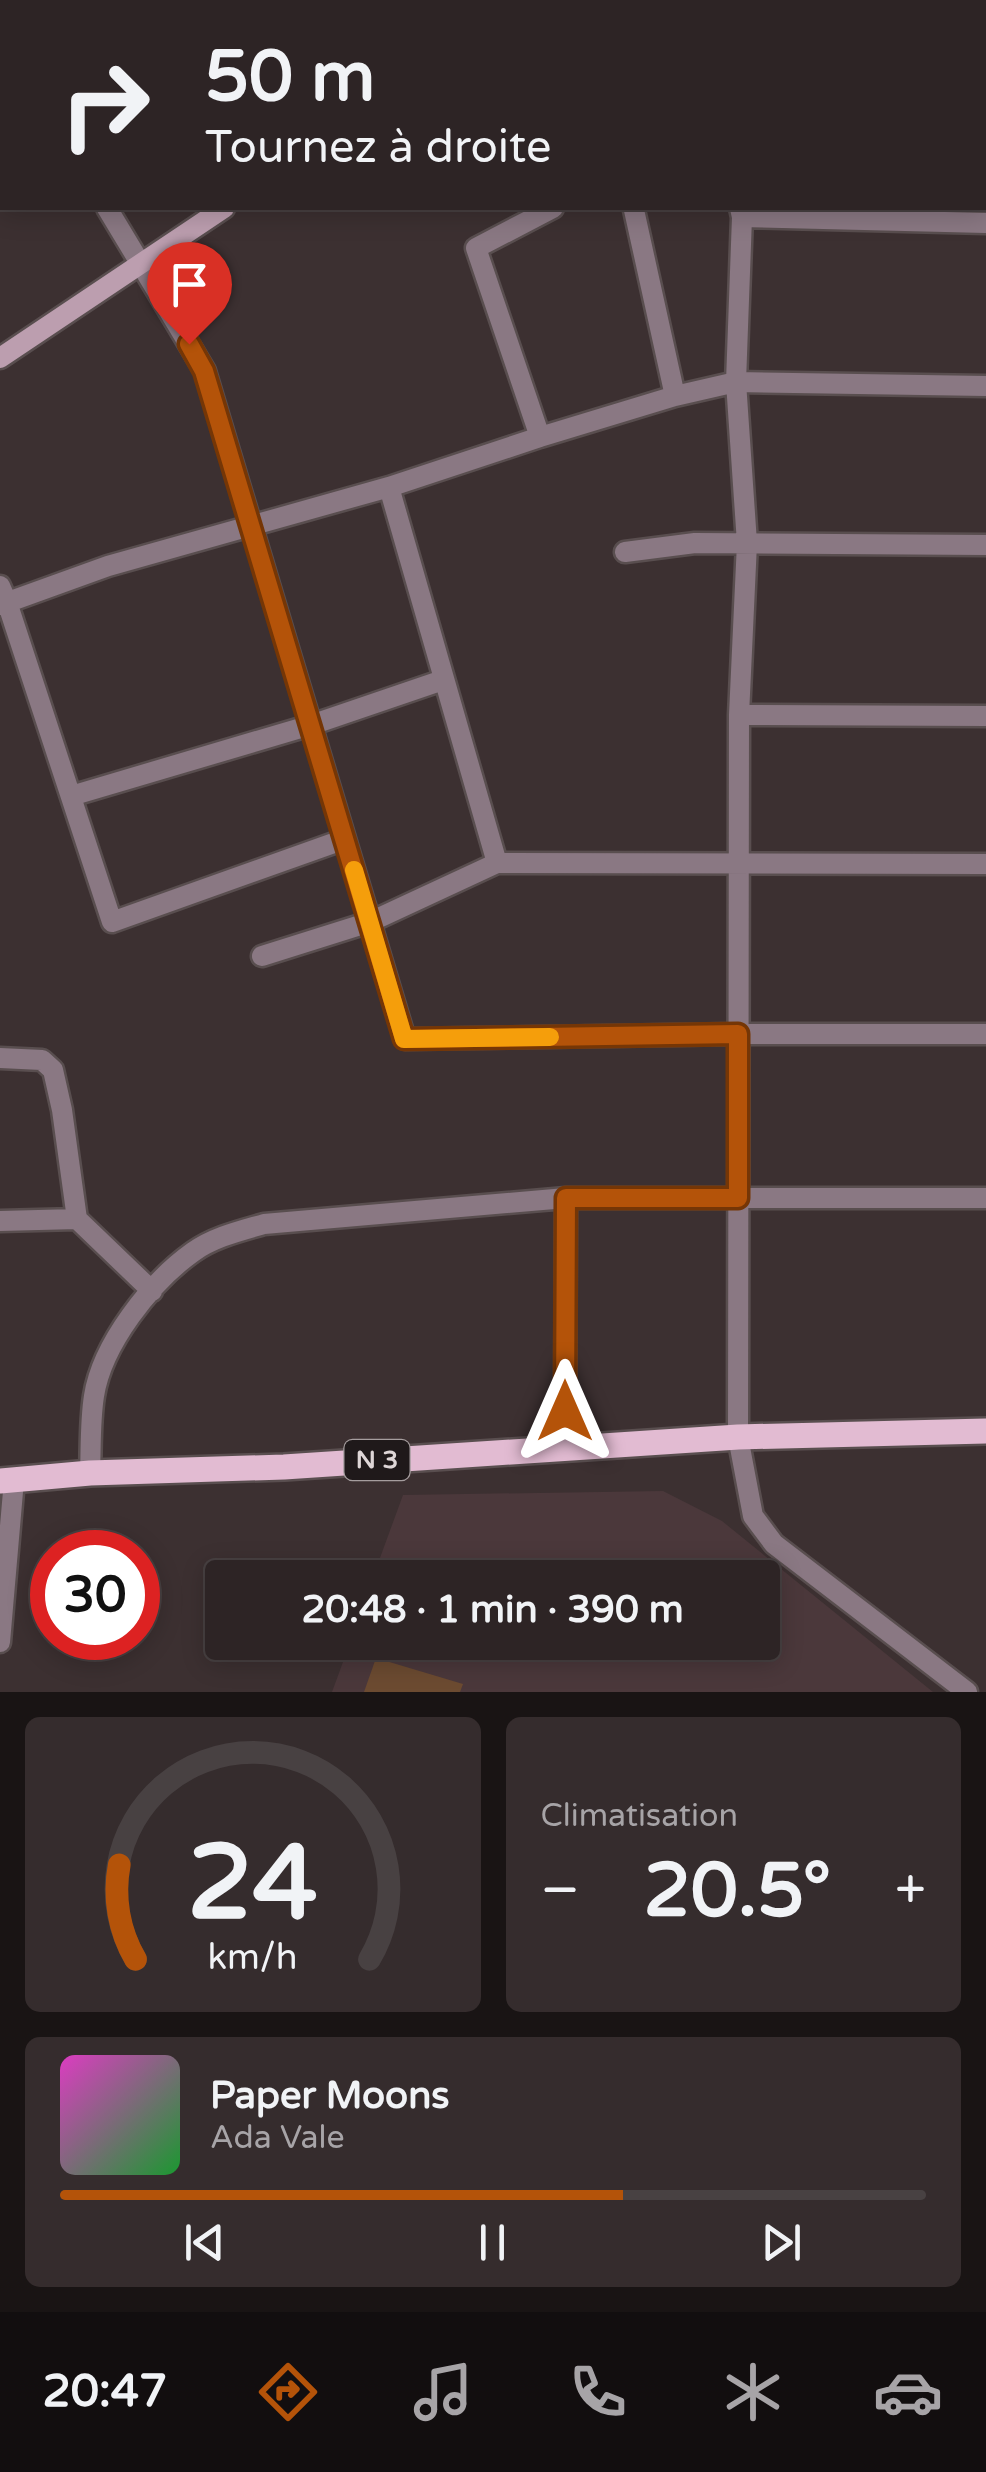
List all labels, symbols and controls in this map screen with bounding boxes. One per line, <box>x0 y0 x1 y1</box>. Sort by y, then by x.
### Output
text: 50 m <box>205 36 375 120</box>
icon: right <box>40 40 170 170</box>
text: Tournez à droite <box>205 121 551 175</box>
pin <box>147 242 232 345</box>
icon: arrive <box>162 257 217 312</box>
position arrow <box>513 1359 617 1463</box>
road number: N 3 <box>344 1440 410 1480</box>
speed limit sign: 30 <box>30 1530 160 1660</box>
text: 20:48 · 1 min · 390 m <box>301 1587 684 1633</box>
text: Climatisation <box>541 1797 738 1835</box>
text: 24 <box>187 1822 318 1947</box>
text: 20.5° <box>644 1846 831 1936</box>
text: − <box>541 1858 580 1924</box>
text: + <box>895 1858 926 1924</box>
text: km/h <box>208 1936 298 1979</box>
text: Paper Moons <box>210 2073 450 2119</box>
text: Ada Vale <box>210 2119 345 2157</box>
icon: previous <box>177 2215 232 2270</box>
icon: pause <box>465 2215 520 2270</box>
icon: next <box>754 2215 809 2270</box>
icon: directions <box>253 2357 323 2427</box>
icon: music <box>408 2357 478 2427</box>
icon: phone <box>563 2357 633 2427</box>
icon: climate <box>718 2357 788 2427</box>
icon: car <box>873 2357 943 2427</box>
text: 20:47 <box>43 2365 167 2419</box>

